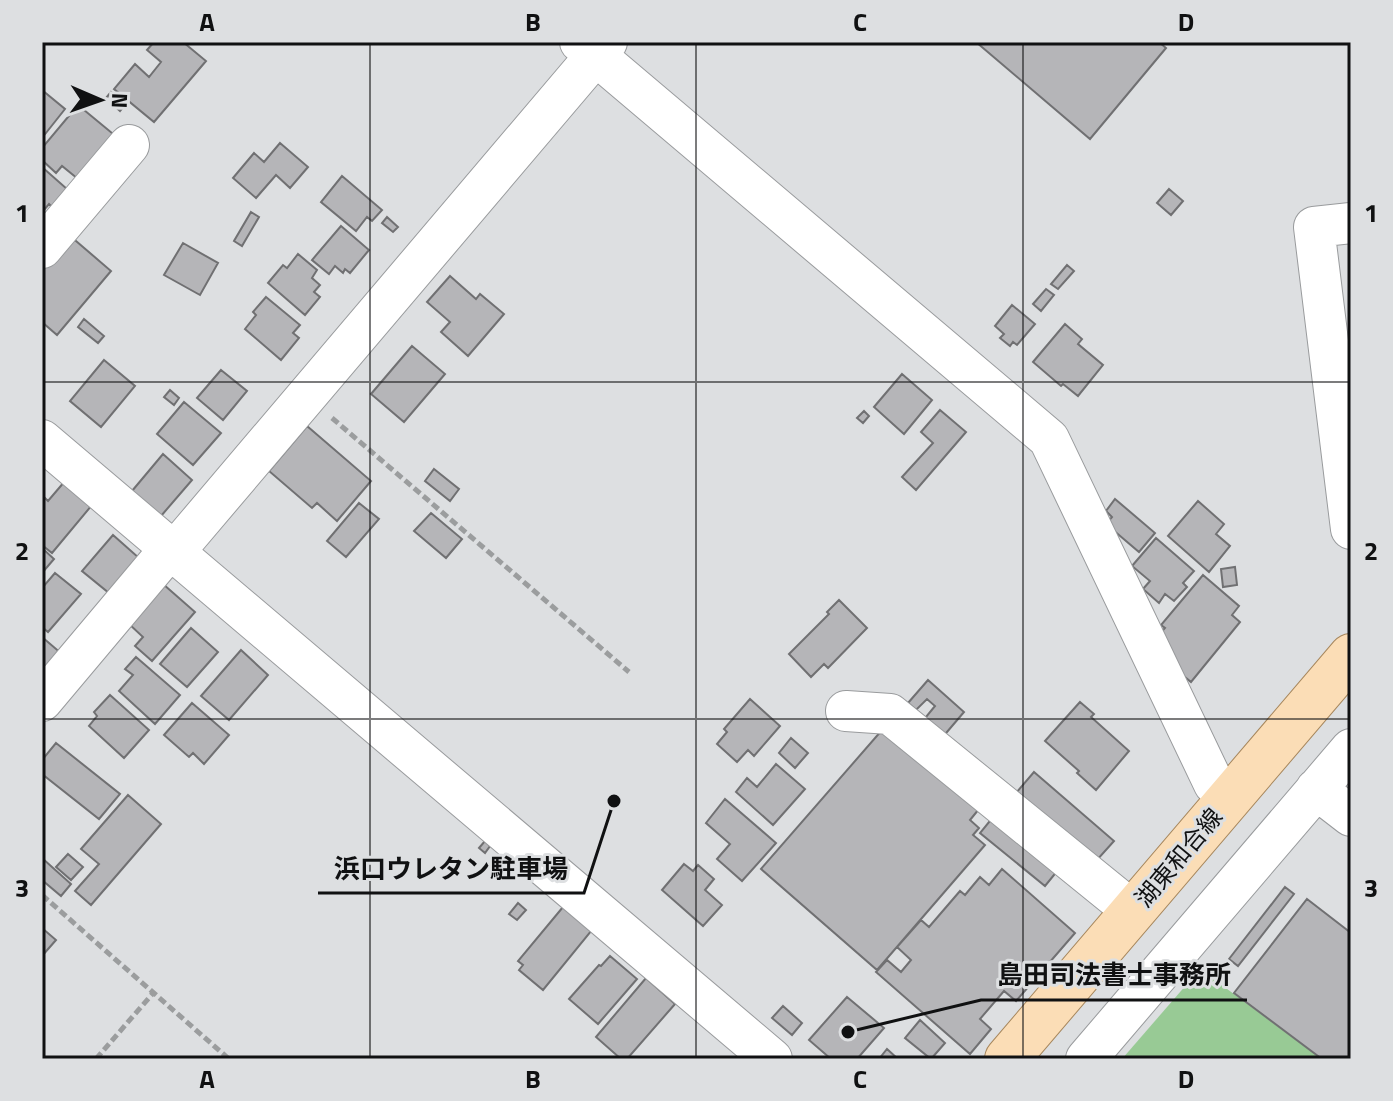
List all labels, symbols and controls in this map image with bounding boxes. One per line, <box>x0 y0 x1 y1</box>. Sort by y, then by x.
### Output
text: A <box>199 2 215 41</box>
text: B <box>525 2 541 41</box>
text: C <box>853 2 867 41</box>
text: D <box>1178 2 1194 41</box>
north arrow <box>60 60 140 140</box>
text: N <box>103 92 137 109</box>
text: 1 <box>15 193 29 232</box>
text: 1 <box>1364 193 1378 232</box>
text: 2 <box>15 531 29 570</box>
text: 2 <box>1364 531 1378 570</box>
street label: 湖東和合線 <box>1126 800 1231 915</box>
callout: 浜口ウレタン駐車場 <box>318 843 584 893</box>
text: 浜口ウレタン駐車場 <box>334 849 568 888</box>
text: 3 <box>15 868 29 907</box>
text: 3 <box>1364 868 1378 907</box>
callout: 島田司法書士事務所 <box>981 950 1247 1000</box>
text: 島田司法書士事務所 <box>997 955 1231 994</box>
text: A <box>199 1059 215 1098</box>
text: B <box>525 1059 541 1098</box>
text: C <box>853 1059 867 1098</box>
text: D <box>1178 1059 1194 1098</box>

